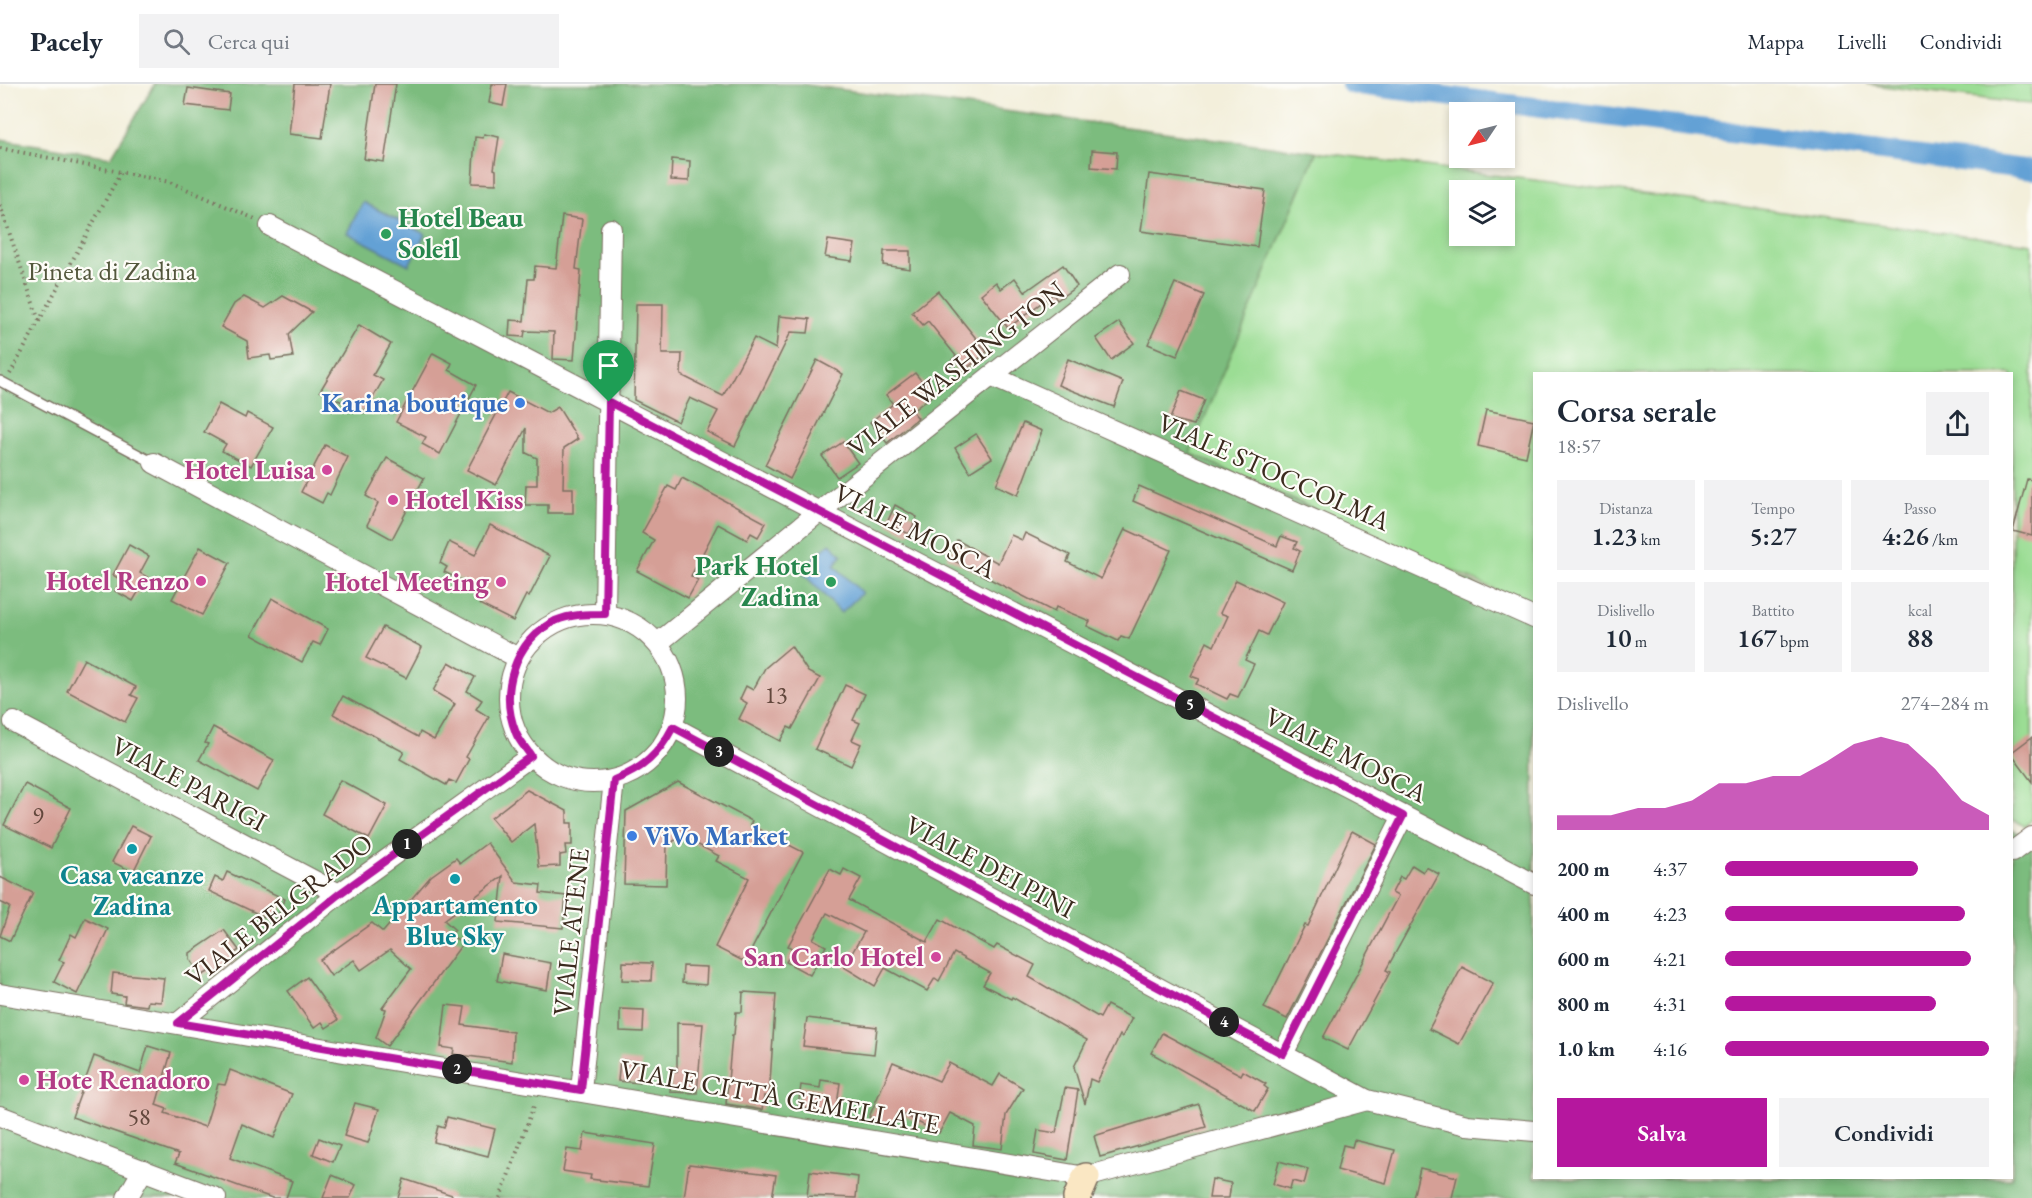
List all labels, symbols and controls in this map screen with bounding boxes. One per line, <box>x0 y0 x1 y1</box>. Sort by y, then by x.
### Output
search box <box>139 14 559 68</box>
text: Pacely <box>30 23 103 59</box>
icon: search <box>160 25 193 58</box>
text: Cerca qui <box>208 27 290 56</box>
text: Mappa <box>1748 28 1804 55</box>
text: Livelli <box>1837 28 1887 55</box>
text: Condividi <box>1920 28 2002 55</box>
north arrow <box>1449 102 1515 168</box>
map controls <box>1449 102 1515 246</box>
button: layers <box>1449 180 1515 246</box>
place label: Hotel Beau Soleil <box>398 200 523 266</box>
marker: Hotel Beau Soleil <box>379 227 393 241</box>
park label: Pineta di Zadina <box>28 253 197 288</box>
street label: VIALE WASHINGTON <box>840 272 1072 464</box>
pin <box>583 340 634 402</box>
icon: arrive <box>592 349 625 382</box>
place label: Karina boutique <box>321 385 508 420</box>
text: Corsa serale <box>1557 389 1716 432</box>
button: share <box>1926 392 1989 455</box>
marker: Karina boutique <box>513 396 527 410</box>
street label: VIALE STOCCOLMA <box>1153 405 1396 539</box>
text: 18:57 <box>1557 433 1600 459</box>
place label: Hotel Luisa <box>184 452 315 487</box>
marker: Hotel Luisa <box>320 463 334 477</box>
street label: VIALE MOSCA <box>828 475 1003 587</box>
place label: Hotel Kiss <box>405 482 523 517</box>
marker: Hotel Kiss <box>386 493 400 507</box>
text: Distanza <box>1599 498 1653 519</box>
text: Tempo <box>1751 498 1795 519</box>
text: Passo <box>1904 498 1936 519</box>
text: 1.23 <box>1591 519 1638 553</box>
text: 5:27 <box>1749 519 1797 553</box>
text: 4:26 <box>1882 519 1929 553</box>
text: km <box>1638 529 1661 550</box>
text: /km <box>1929 529 1958 550</box>
place label: Park Hotel Zadina <box>695 548 819 614</box>
place label: Hotel Renzo <box>46 563 189 598</box>
place label: Hotel Meeting <box>325 564 489 599</box>
marker: Hotel Renzo <box>194 574 208 588</box>
marker: Hotel Meeting <box>494 575 508 589</box>
marker: Park Hotel Zadina <box>824 575 838 589</box>
text: Dislivello <box>1597 600 1655 621</box>
text: Battito <box>1752 600 1794 621</box>
text: kcal <box>1908 600 1932 621</box>
text: 10 <box>1605 621 1632 655</box>
text: 167 <box>1737 621 1777 655</box>
text: 88 <box>1907 621 1933 655</box>
text: m <box>1632 631 1647 652</box>
text: bpm <box>1777 631 1809 652</box>
house number: 13 <box>764 679 788 710</box>
pin: 5 <box>1175 690 1205 720</box>
text: Dislivello <box>1557 690 1629 716</box>
text: 274–284 m <box>1901 690 1989 716</box>
text: 5 <box>1186 694 1194 715</box>
street label: VIALE MOSCA <box>1259 699 1434 811</box>
street label: VIALE PARIGI <box>106 728 273 839</box>
pin: 3 <box>704 737 734 767</box>
text: 3 <box>715 741 723 762</box>
house number: 9 <box>32 800 44 831</box>
street label: VIALE DEI PINI <box>899 807 1081 926</box>
place label: ViVo Market <box>644 818 788 853</box>
street label: VIALE BELGRADO <box>178 825 380 994</box>
pin: 1 <box>392 829 422 859</box>
marker: ViVo Market <box>625 829 639 843</box>
text: 1 <box>403 833 411 854</box>
marker: Casa vacanze Zadina <box>125 842 139 856</box>
street label: VIALE ATENE <box>544 846 597 1018</box>
text: 200 m <box>1557 856 1610 882</box>
text: 4:37 <box>1653 856 1687 882</box>
place label: Casa vacanze Zadina <box>60 857 204 923</box>
marker: Appartamento Blue Sky <box>448 872 462 886</box>
place label: Appartamento Blue Sky <box>371 887 538 953</box>
text: 400 m <box>1557 901 1610 927</box>
text: 4:23 <box>1653 901 1687 927</box>
place label: San Carlo Hotel <box>744 939 924 974</box>
text: 600 m <box>1557 946 1610 972</box>
text: 4:21 <box>1653 946 1687 972</box>
marker: San Carlo Hotel <box>929 950 943 964</box>
text: 800 m <box>1557 991 1610 1017</box>
text: 4:31 <box>1653 991 1687 1017</box>
pin: 4 <box>1209 1007 1239 1037</box>
text: 4 <box>1220 1011 1228 1032</box>
text: 1.0 km <box>1557 1036 1615 1062</box>
text: 4:16 <box>1653 1036 1687 1062</box>
street label: VIALE CITTÀ GEMELLATE <box>617 1051 943 1142</box>
pin: 2 <box>442 1054 472 1084</box>
text: 2 <box>453 1058 461 1079</box>
place label: Hote Renadoro <box>36 1062 210 1097</box>
marker: Hote Renadoro <box>17 1073 31 1087</box>
button: Salva <box>1557 1098 1767 1167</box>
button: Condividi <box>1779 1098 1989 1167</box>
house number: 58 <box>127 1101 151 1132</box>

